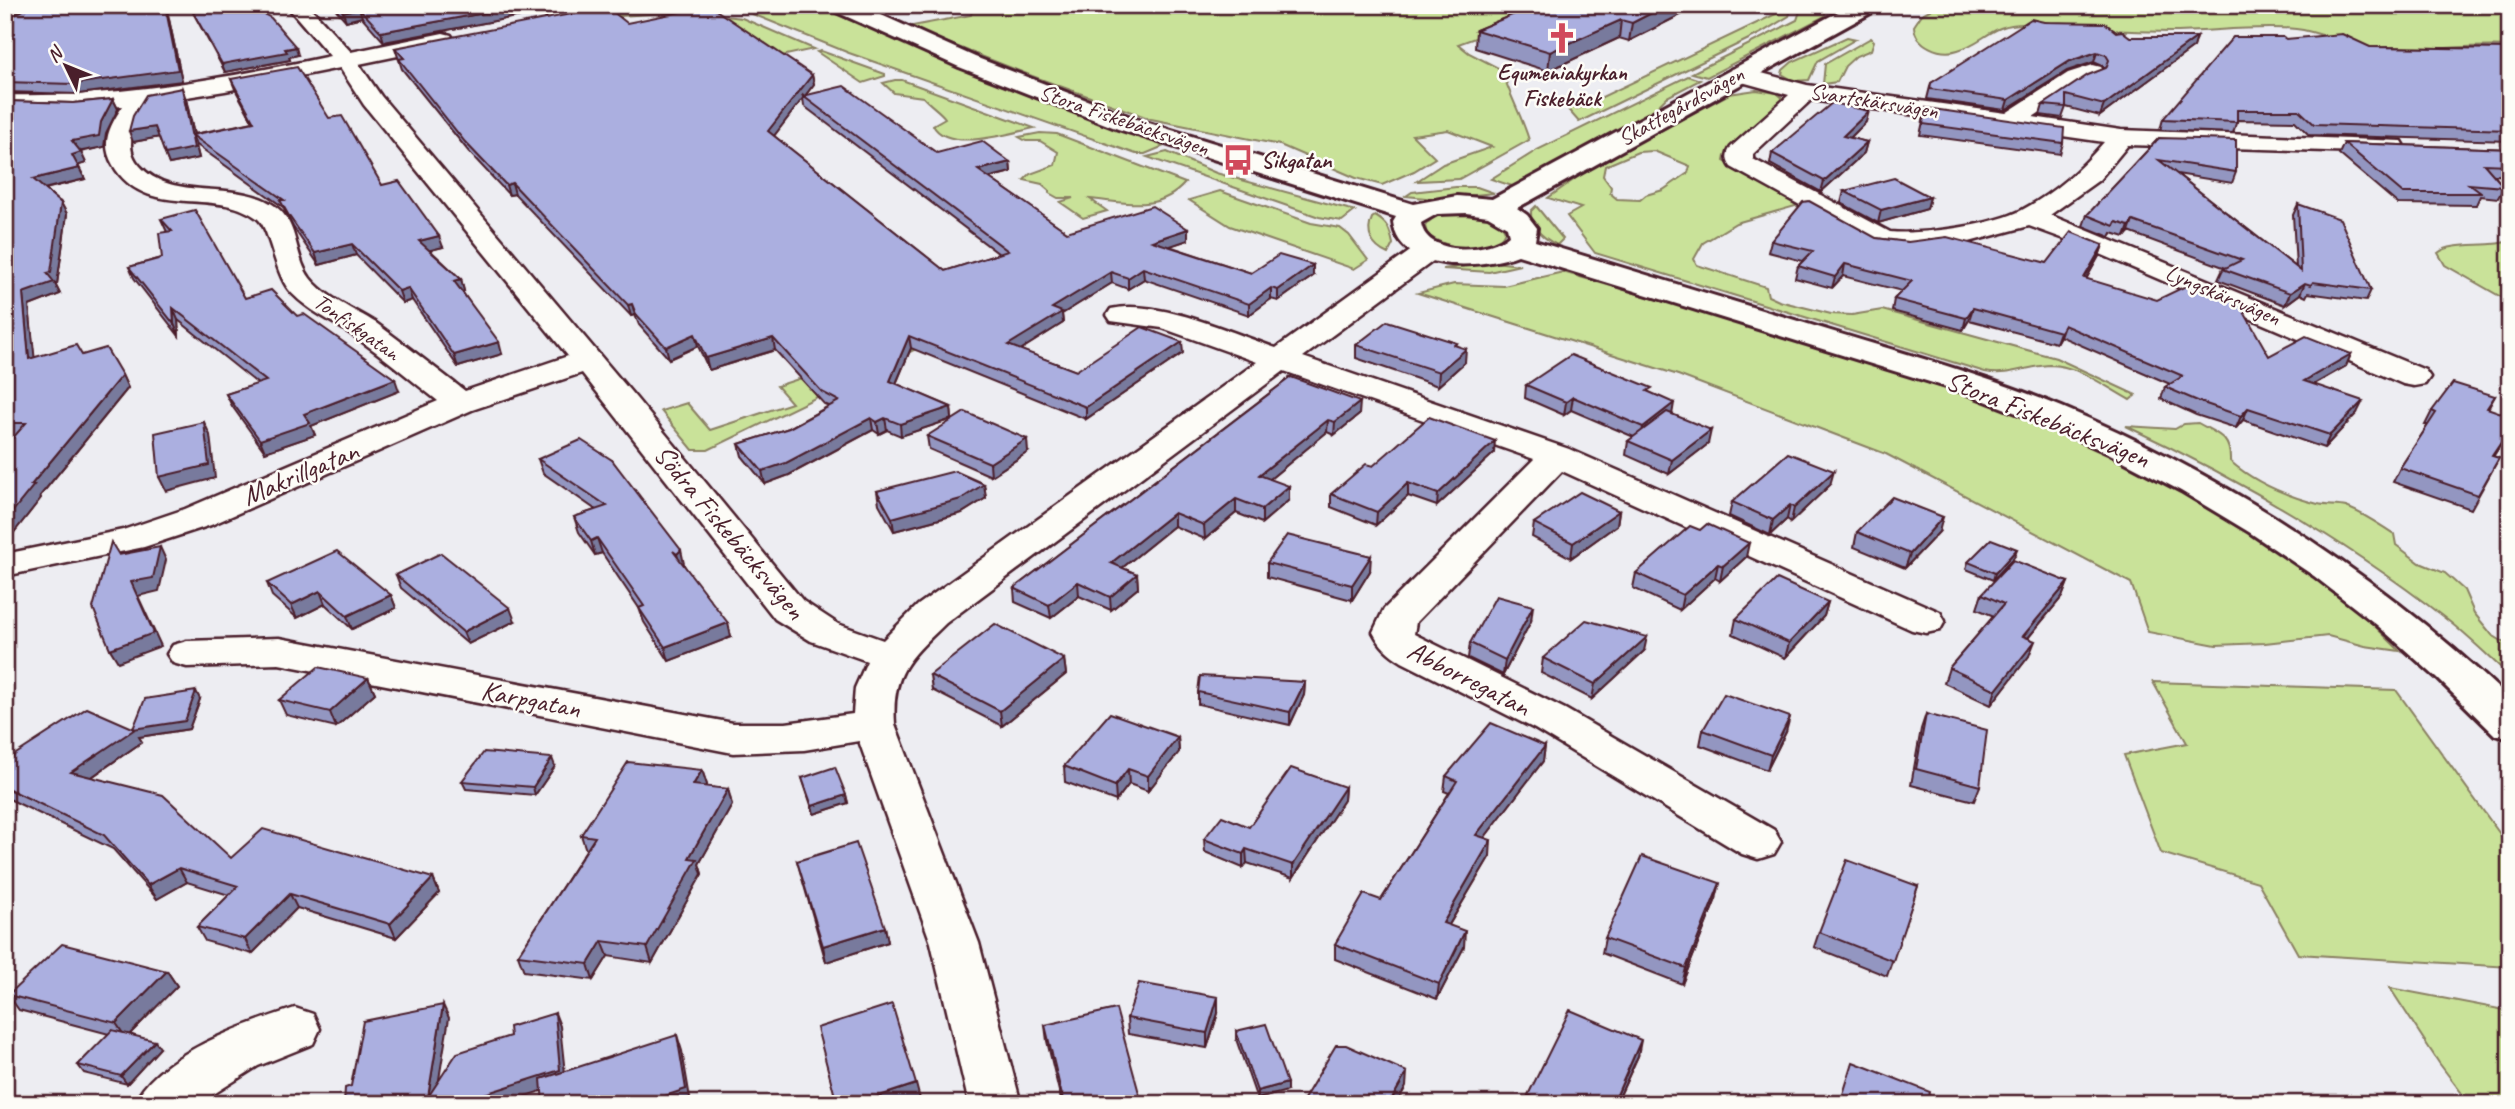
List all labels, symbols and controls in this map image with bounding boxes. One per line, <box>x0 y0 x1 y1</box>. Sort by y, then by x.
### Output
church icon: Equmeniakyrkan Fiskebäck <box>1545 21 1579 55</box>
north arrow <box>32 32 102 102</box>
text: N <box>42 40 69 68</box>
place label: Equmeniakyrkan Fiskebäck <box>1497 58 1627 113</box>
street label: Skattegårdsvägen <box>1613 59 1750 153</box>
street label: Stora Fiskebäcksvägen <box>1035 77 1213 163</box>
street label: Svartskärsvägen <box>1808 77 1941 126</box>
bus stop icon: Sikgatan <box>1221 143 1255 177</box>
place label: Sikgatan <box>1261 146 1333 175</box>
street label: Lyngskärsvägen <box>2161 258 2285 332</box>
street label: Tonfiskgatan <box>308 287 407 368</box>
street label: Stora Fiskebäcksvägen <box>1941 362 2155 476</box>
street label: Makrillgatan <box>237 432 365 513</box>
street label: Södra Fiskebäcksvägen <box>647 437 814 627</box>
street label: Abborregatan <box>1402 632 1537 724</box>
street label: Karpgatan <box>478 672 584 726</box>

